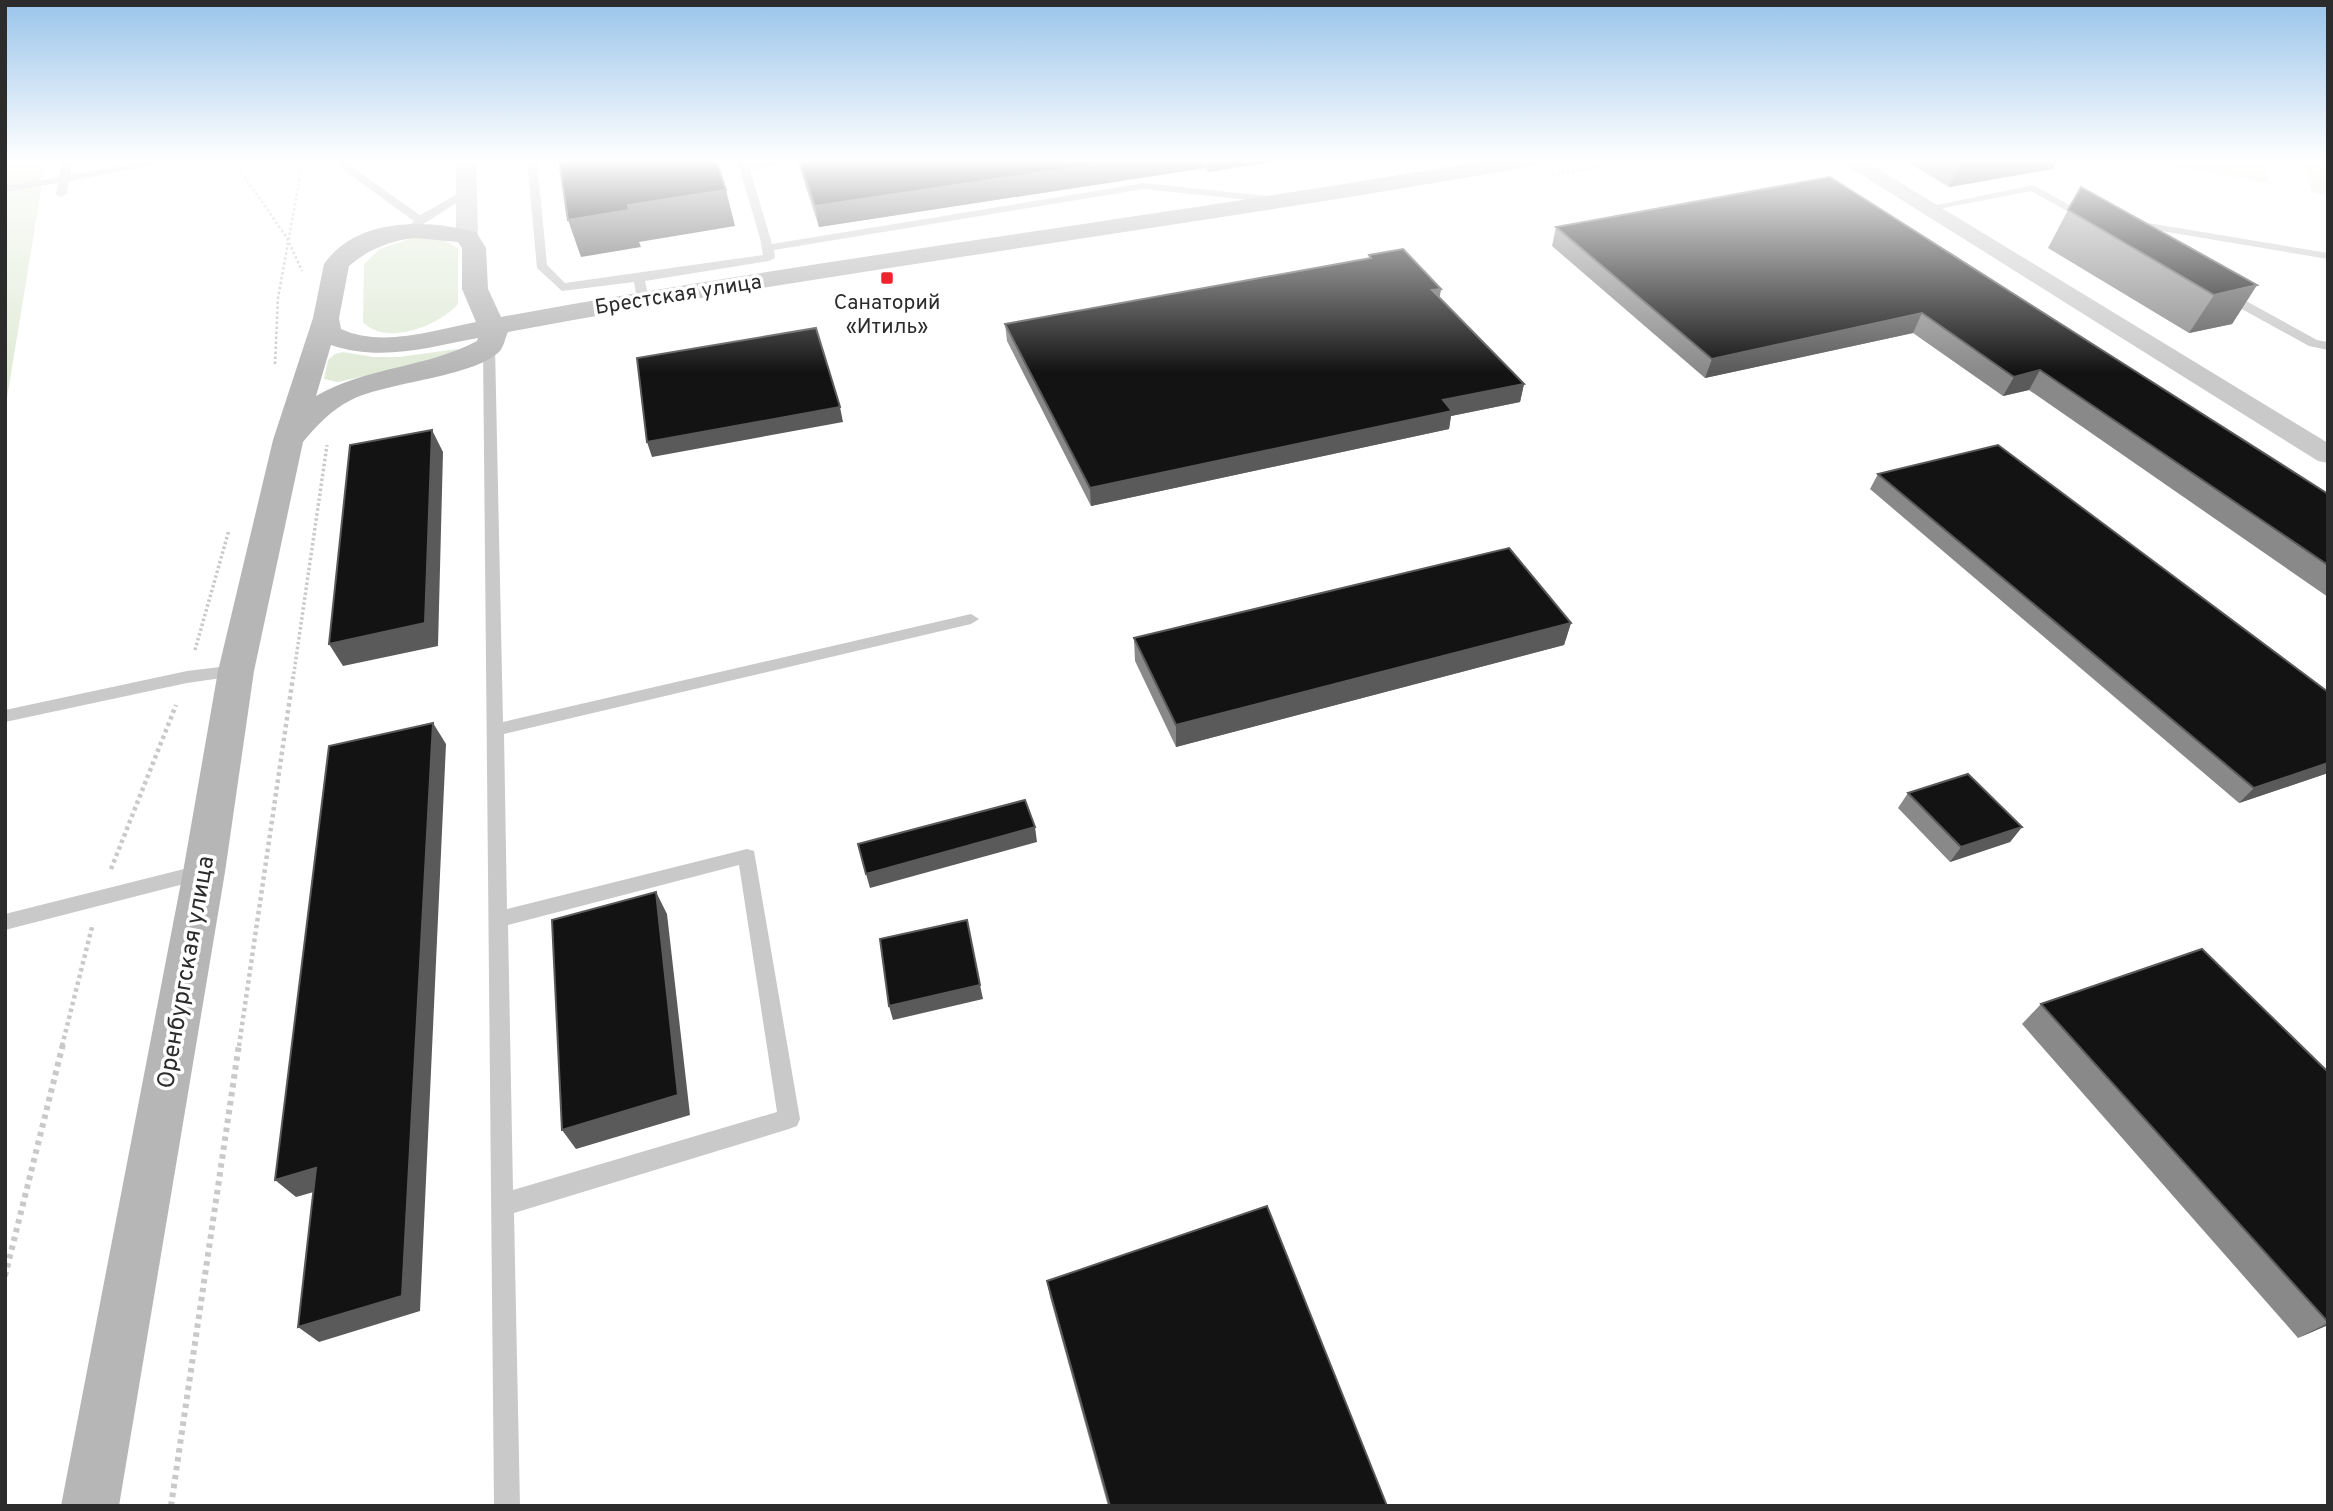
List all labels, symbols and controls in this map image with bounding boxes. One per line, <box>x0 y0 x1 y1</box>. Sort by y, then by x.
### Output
street label: Брестская улица <box>593 269 764 322</box>
marker: Санаторий «Итиль» <box>879 270 895 286</box>
place label: Санаторий «Итиль» <box>834 290 940 341</box>
street label: Оренбургская улица <box>152 854 222 1091</box>

